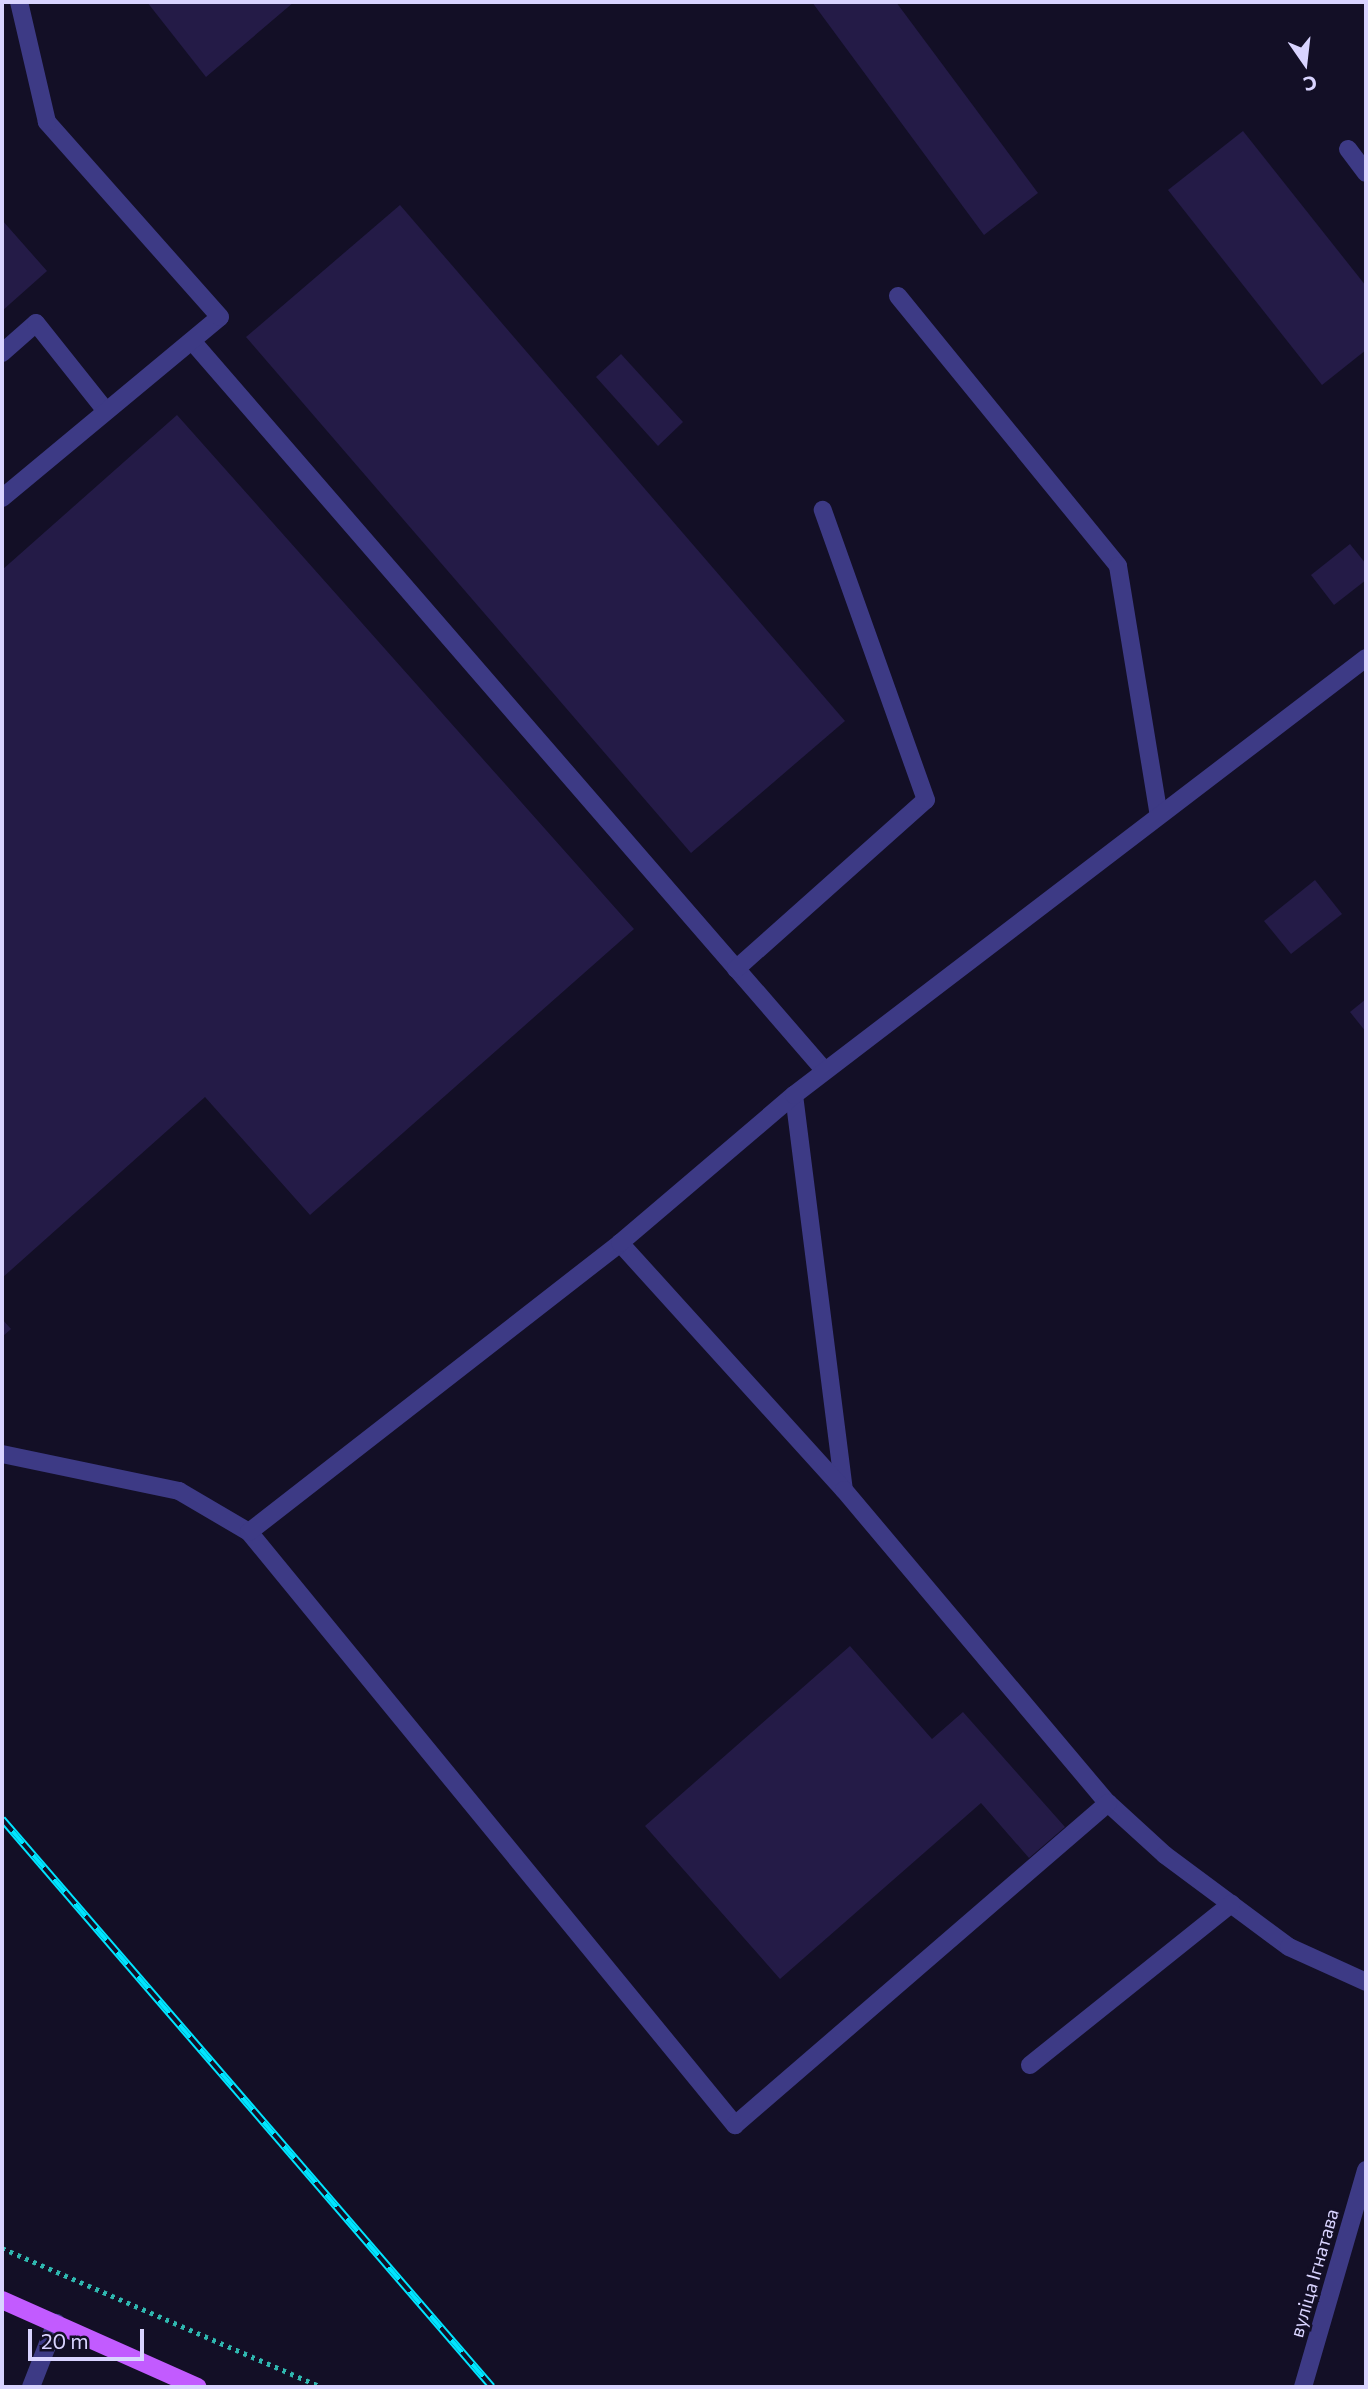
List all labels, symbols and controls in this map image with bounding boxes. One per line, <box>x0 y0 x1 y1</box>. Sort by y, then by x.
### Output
north arrow <box>1270 28 1340 98</box>
text: С <box>1301 71 1319 97</box>
street label: вуліца Ігнатава <box>1285 2206 1343 2340</box>
scale bar <box>32 2316 147 2360</box>
text: 20 m <box>41 2328 89 2353</box>

